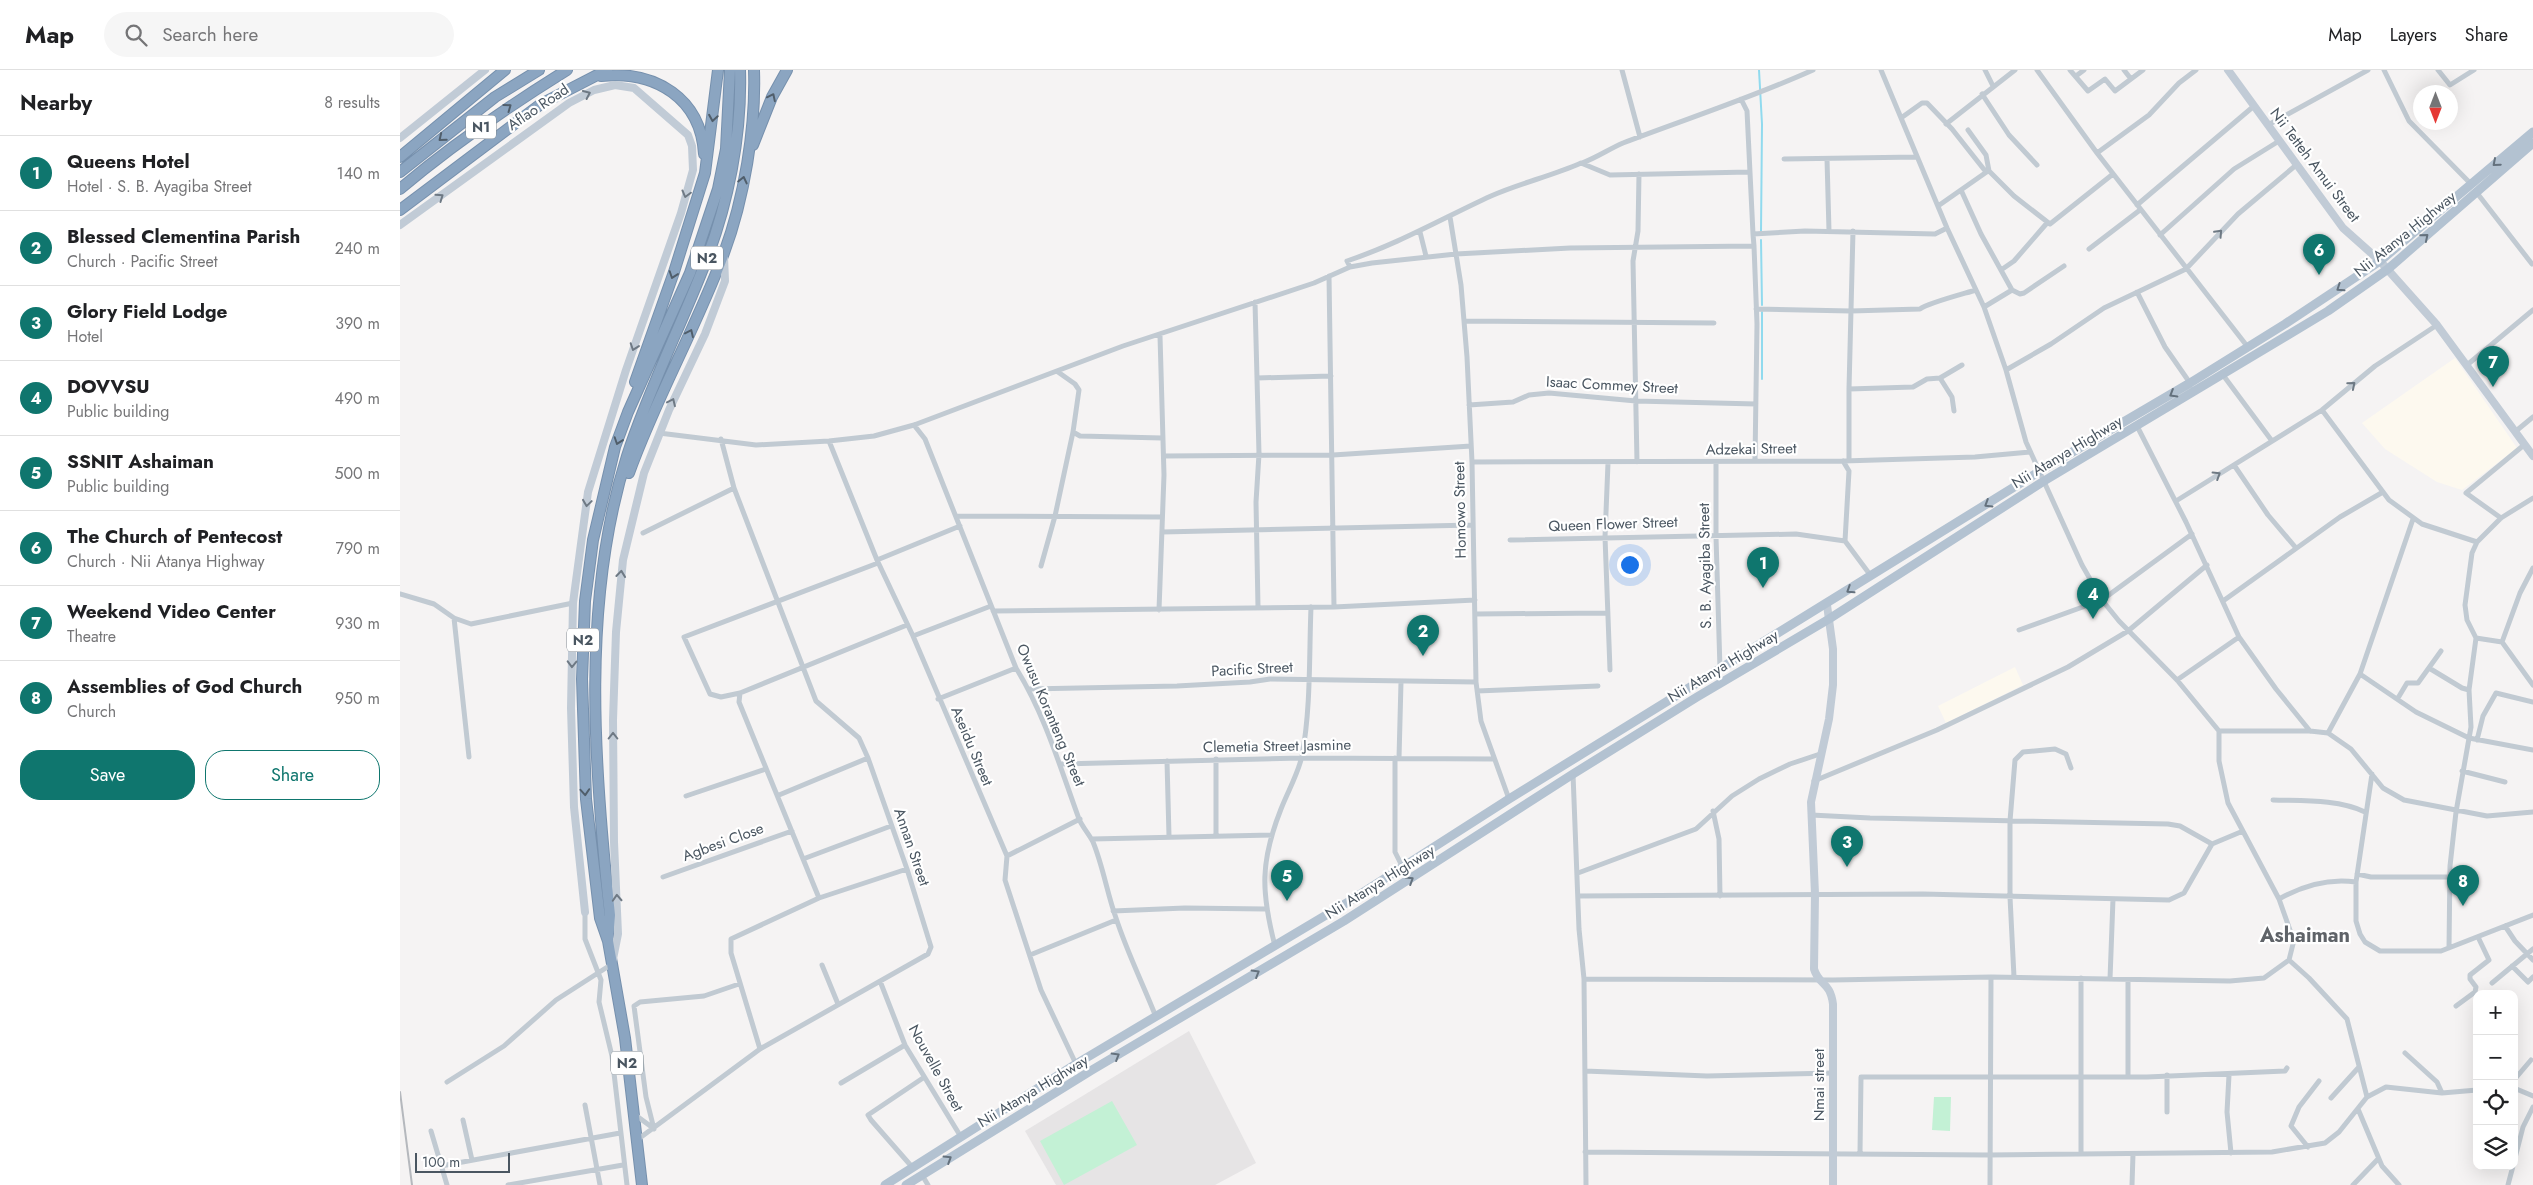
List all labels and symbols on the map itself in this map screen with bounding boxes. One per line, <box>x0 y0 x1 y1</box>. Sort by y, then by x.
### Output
street label: Aflao Road <box>503 78 573 136</box>
north arrow <box>2413 85 2458 130</box>
one-way arrow <box>582 90 591 100</box>
one-way arrow <box>766 93 776 102</box>
street label: Nii Tetteh Amui Street <box>2265 103 2366 227</box>
one-way arrow <box>502 104 512 113</box>
one-way arrow <box>709 114 719 123</box>
road number: N1 <box>466 116 496 138</box>
one-way arrow <box>439 133 448 142</box>
one-way arrow <box>2493 158 2502 166</box>
one-way arrow <box>737 176 748 185</box>
street label: Nii Atanya Highway <box>2349 186 2461 282</box>
one-way arrow <box>682 189 692 197</box>
one-way arrow <box>434 194 444 203</box>
one-way arrow <box>2213 229 2222 238</box>
pin: 6 <box>2303 234 2335 275</box>
one-way arrow <box>2419 235 2428 243</box>
road number: N2 <box>691 247 723 270</box>
one-way arrow <box>669 271 679 279</box>
one-way arrow <box>2336 282 2345 292</box>
one-way arrow <box>683 329 694 338</box>
one-way arrow <box>630 343 640 351</box>
pin: 7 <box>2477 346 2509 387</box>
street label: Isaac Commey Street <box>1545 371 1679 399</box>
one-way arrow <box>2346 383 2355 391</box>
one-way arrow <box>2169 387 2178 397</box>
one-way arrow <box>666 398 677 407</box>
street label: Nii Atanya Highway <box>2007 410 2127 494</box>
one-way arrow <box>614 436 624 445</box>
street label: Adzekai Street <box>1705 437 1797 461</box>
street label: Homowo Street <box>1448 461 1472 559</box>
one-way arrow <box>2212 472 2221 482</box>
one-way arrow <box>1984 497 1993 507</box>
one-way arrow <box>582 499 593 507</box>
street label: S. B. Ayagiba Street <box>1693 503 1717 629</box>
street label: Queen Flower Street <box>1548 511 1679 537</box>
pin: 1 <box>1747 547 1779 588</box>
your location <box>1617 552 1643 578</box>
one-way arrow <box>615 570 626 578</box>
pin: 4 <box>2077 578 2109 619</box>
one-way arrow <box>1847 584 1856 593</box>
pin: 2 <box>1407 615 1439 656</box>
street label: Nii Atanya Highway <box>1663 624 1783 708</box>
road number: N2 <box>567 628 599 652</box>
street label: Owusu Koranteng Street <box>1011 640 1091 790</box>
street label: Pacific Street <box>1211 656 1294 682</box>
one-way arrow <box>566 661 577 669</box>
street label: Aseidu Street <box>945 703 999 789</box>
one-way arrow <box>608 732 618 740</box>
street label: Clemetia Street Jasmine <box>1203 734 1352 758</box>
one-way arrow <box>580 788 591 796</box>
street label: Annan Street <box>888 805 936 889</box>
street label: Agbesi Close <box>679 817 767 867</box>
pin: 3 <box>1831 826 1863 867</box>
street label: Nii Atanya Highway <box>1321 839 1439 925</box>
pin: 5 <box>1271 860 1303 901</box>
pin: 8 <box>2447 865 2479 906</box>
one-way arrow <box>1405 877 1414 887</box>
one-way arrow <box>611 894 622 902</box>
district label: Ashaiman <box>2259 921 2350 950</box>
one-way arrow <box>1251 970 1260 980</box>
street label: Nouvelle Street <box>903 1020 969 1116</box>
street label: Nmai street <box>1808 1048 1830 1121</box>
street label: Nii Atanya Highway <box>973 1049 1093 1133</box>
road number: N2 <box>611 1051 643 1074</box>
one-way arrow <box>1111 1053 1120 1063</box>
scale bar <box>415 1150 510 1173</box>
one-way arrow <box>942 1156 951 1166</box>

